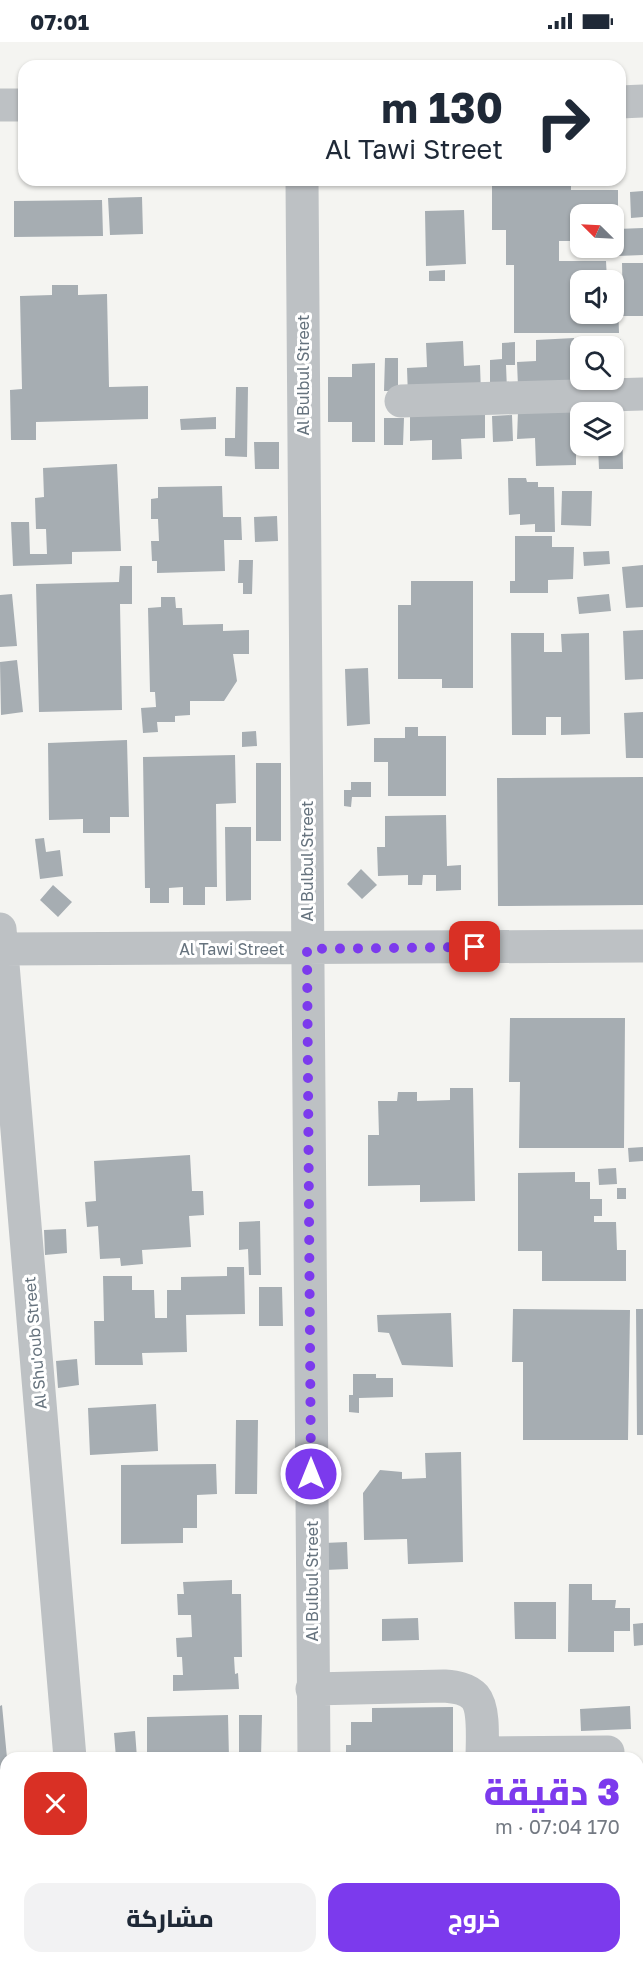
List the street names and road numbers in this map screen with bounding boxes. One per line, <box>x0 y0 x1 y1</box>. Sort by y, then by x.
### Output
street label: Al Bulbul Street <box>293 314 313 436</box>
street label: Al Bulbul Street <box>297 800 317 922</box>
street label: Al Tawi Street <box>179 939 285 959</box>
street label: Al Shu'oub Street <box>19 1276 51 1410</box>
street label: Al Bulbul Street <box>302 1520 322 1642</box>

